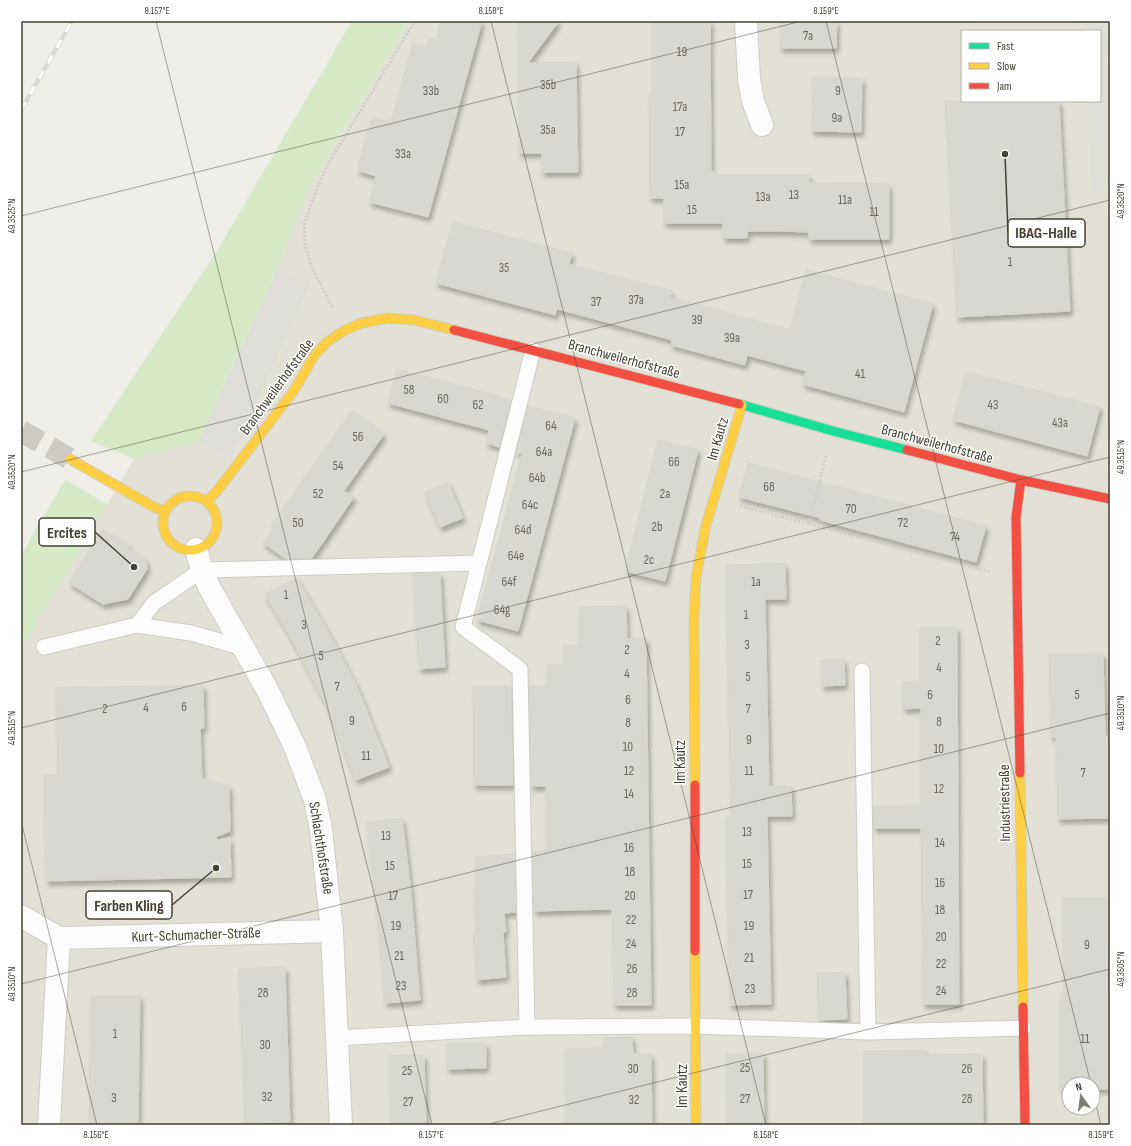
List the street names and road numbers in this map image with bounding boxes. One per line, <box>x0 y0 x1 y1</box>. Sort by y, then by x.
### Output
street label: Branchweilerhofstraße <box>236 335 318 439</box>
street label: Branchweilerhofstraße <box>566 335 682 383</box>
street label: Im Kautz <box>703 415 733 463</box>
street label: Branchweilerhofstraße <box>879 420 995 468</box>
street label: Im Kautz <box>671 739 690 784</box>
street label: Industriestraße <box>995 764 1015 842</box>
street label: Schlachthofstraße <box>304 800 338 896</box>
street label: Kurt-Schumacher-Straße <box>131 923 261 947</box>
street label: Im Kautz <box>673 1063 692 1108</box>

